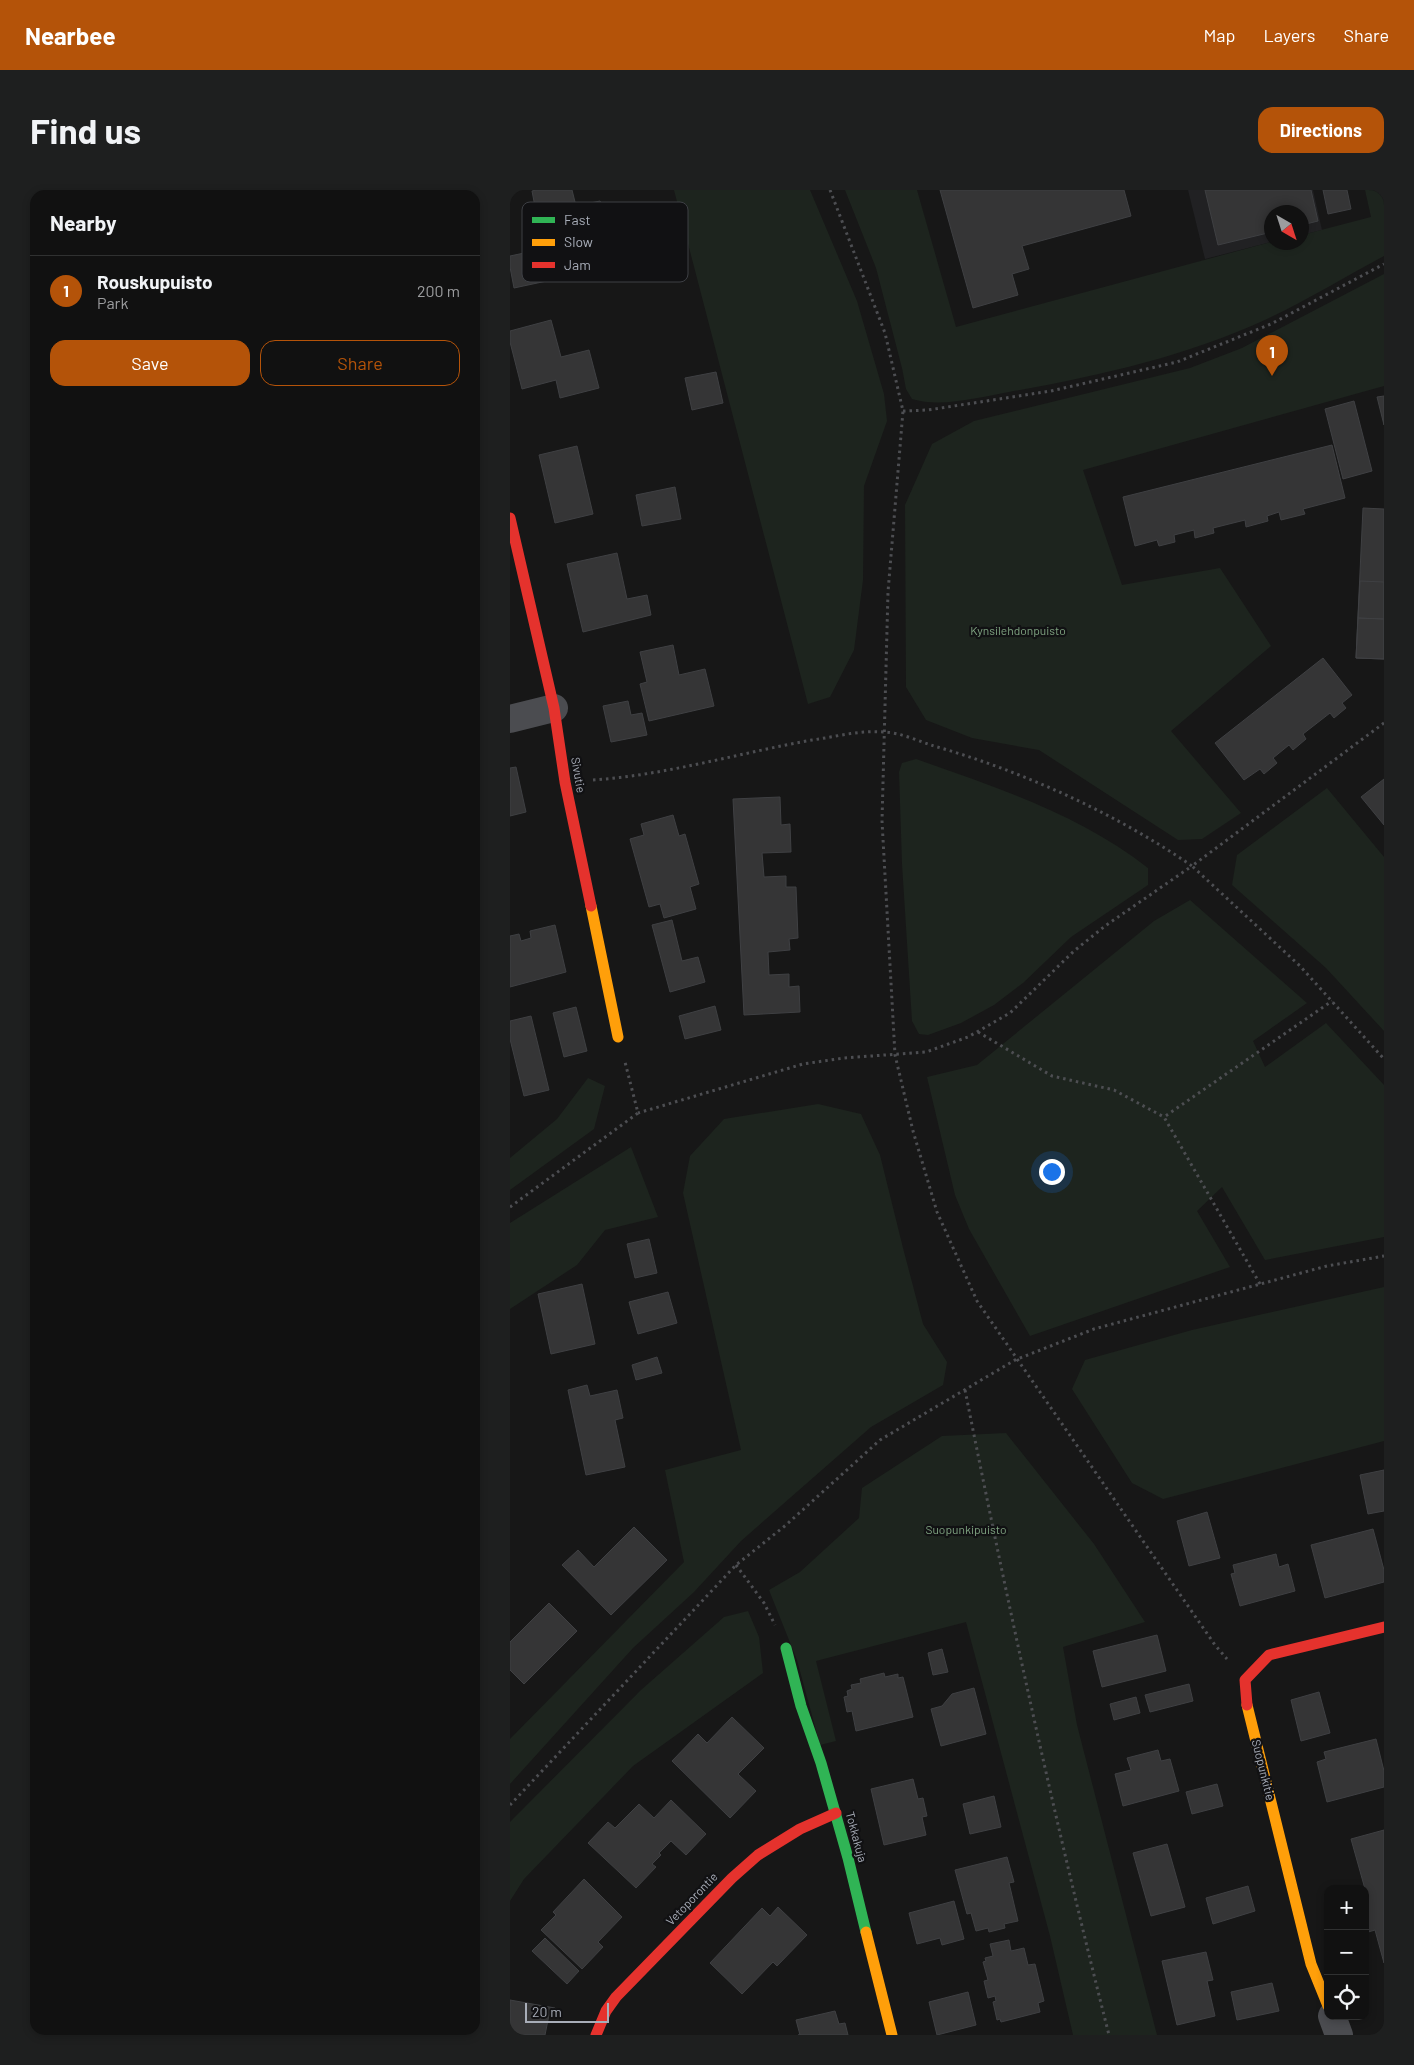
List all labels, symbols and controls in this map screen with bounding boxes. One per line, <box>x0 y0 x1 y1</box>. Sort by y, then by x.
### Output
text: Nearbee <box>25 21 116 50</box>
text: Map <box>1203 24 1235 46</box>
text: Layers <box>1263 24 1316 46</box>
text: Share <box>1344 24 1389 46</box>
button: Directions <box>1258 107 1384 153</box>
text: Find us <box>30 109 141 151</box>
legend <box>522 202 688 282</box>
north arrow <box>1264 205 1309 250</box>
text: Nearby <box>50 210 116 235</box>
text: Fast <box>564 211 590 228</box>
text: Slow <box>564 233 593 250</box>
text: Jam <box>564 256 591 273</box>
text: Rouskupuisto <box>97 270 213 293</box>
text: 1 <box>63 281 69 300</box>
text: 200 m <box>417 281 460 300</box>
text: Park <box>97 293 128 312</box>
pin: 1 <box>1256 335 1288 376</box>
button: Save <box>50 340 250 386</box>
button: Share <box>260 340 460 386</box>
park label: Kynsilehdonpuisto <box>970 623 1066 637</box>
street label: Sivutie <box>569 756 589 794</box>
your location <box>1039 1159 1065 1185</box>
park label: Suopunkipuisto <box>925 1522 1007 1536</box>
street label: Suopunkitie <box>1250 1738 1278 1802</box>
street label: Tokkakuja <box>843 1810 870 1864</box>
street label: Vetoporontie <box>663 1869 720 1928</box>
map controls <box>1324 1885 1369 2020</box>
button: + <box>1324 1885 1369 1930</box>
button: − <box>1324 1930 1369 1975</box>
button: locate <box>1324 1975 1369 2020</box>
scale bar <box>525 2000 609 2023</box>
text: 20 m <box>532 2003 562 2020</box>

